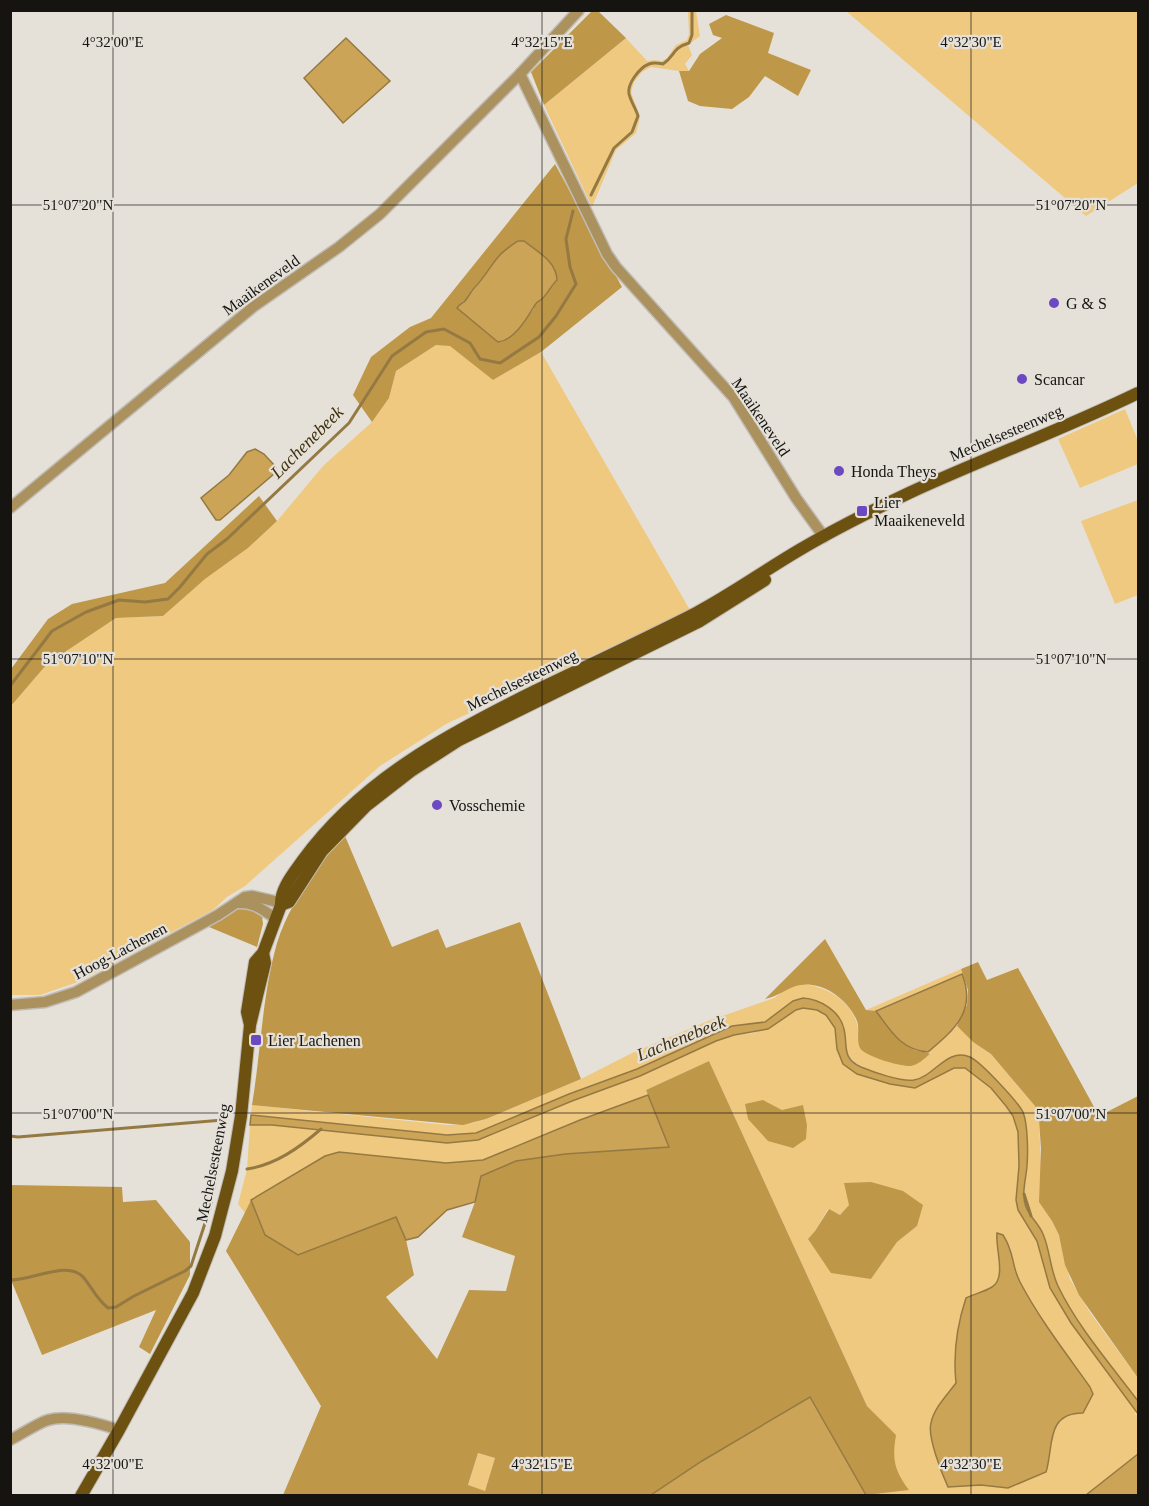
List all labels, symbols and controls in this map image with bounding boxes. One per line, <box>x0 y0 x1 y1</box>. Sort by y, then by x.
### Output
text: 4°32'00"E <box>82 34 144 50</box>
text: 4°32'15"E <box>511 34 573 50</box>
text: 4°32'30"E <box>940 34 1002 50</box>
text: 51°07'20"N <box>43 197 113 213</box>
text: 51°07'20"N <box>1036 197 1106 213</box>
street label: Maaikeneveld <box>219 251 303 319</box>
place label: G & S <box>1066 295 1107 312</box>
marker: G & S <box>1047 296 1061 310</box>
place label: Scancar <box>1034 371 1085 388</box>
marker: Scancar <box>1015 372 1029 386</box>
street label: Maaikeneveld <box>729 375 793 459</box>
water label: Lachenebeek <box>266 401 348 483</box>
street label: Mechelsesteenweg <box>947 402 1065 465</box>
place label: Honda Theys <box>851 463 936 481</box>
marker: Honda Theys <box>832 464 846 478</box>
place label: Lier Maaikeneveld <box>874 494 965 529</box>
marker: Lier Maaikeneveld <box>855 504 869 518</box>
street label: Mechelsesteenweg <box>464 646 580 715</box>
text: 51°07'10"N <box>43 651 113 667</box>
text: 51°07'10"N <box>1036 651 1106 667</box>
place label: Vosschemie <box>449 797 525 814</box>
marker: Vosschemie <box>430 798 444 812</box>
street label: Hoog-Lachenen <box>71 919 170 984</box>
water label: Lachenebeek <box>633 1011 729 1065</box>
place label: Lier Lachenen <box>268 1032 361 1049</box>
marker: Lier Lachenen <box>249 1033 263 1047</box>
street label: Mechelsesteenweg <box>193 1102 234 1224</box>
text: 51°07'00"N <box>43 1106 113 1122</box>
text: 51°07'00"N <box>1036 1106 1106 1122</box>
text: 4°32'00"E <box>82 1456 144 1472</box>
text: 4°32'15"E <box>511 1456 573 1472</box>
text: 4°32'30"E <box>940 1456 1002 1472</box>

